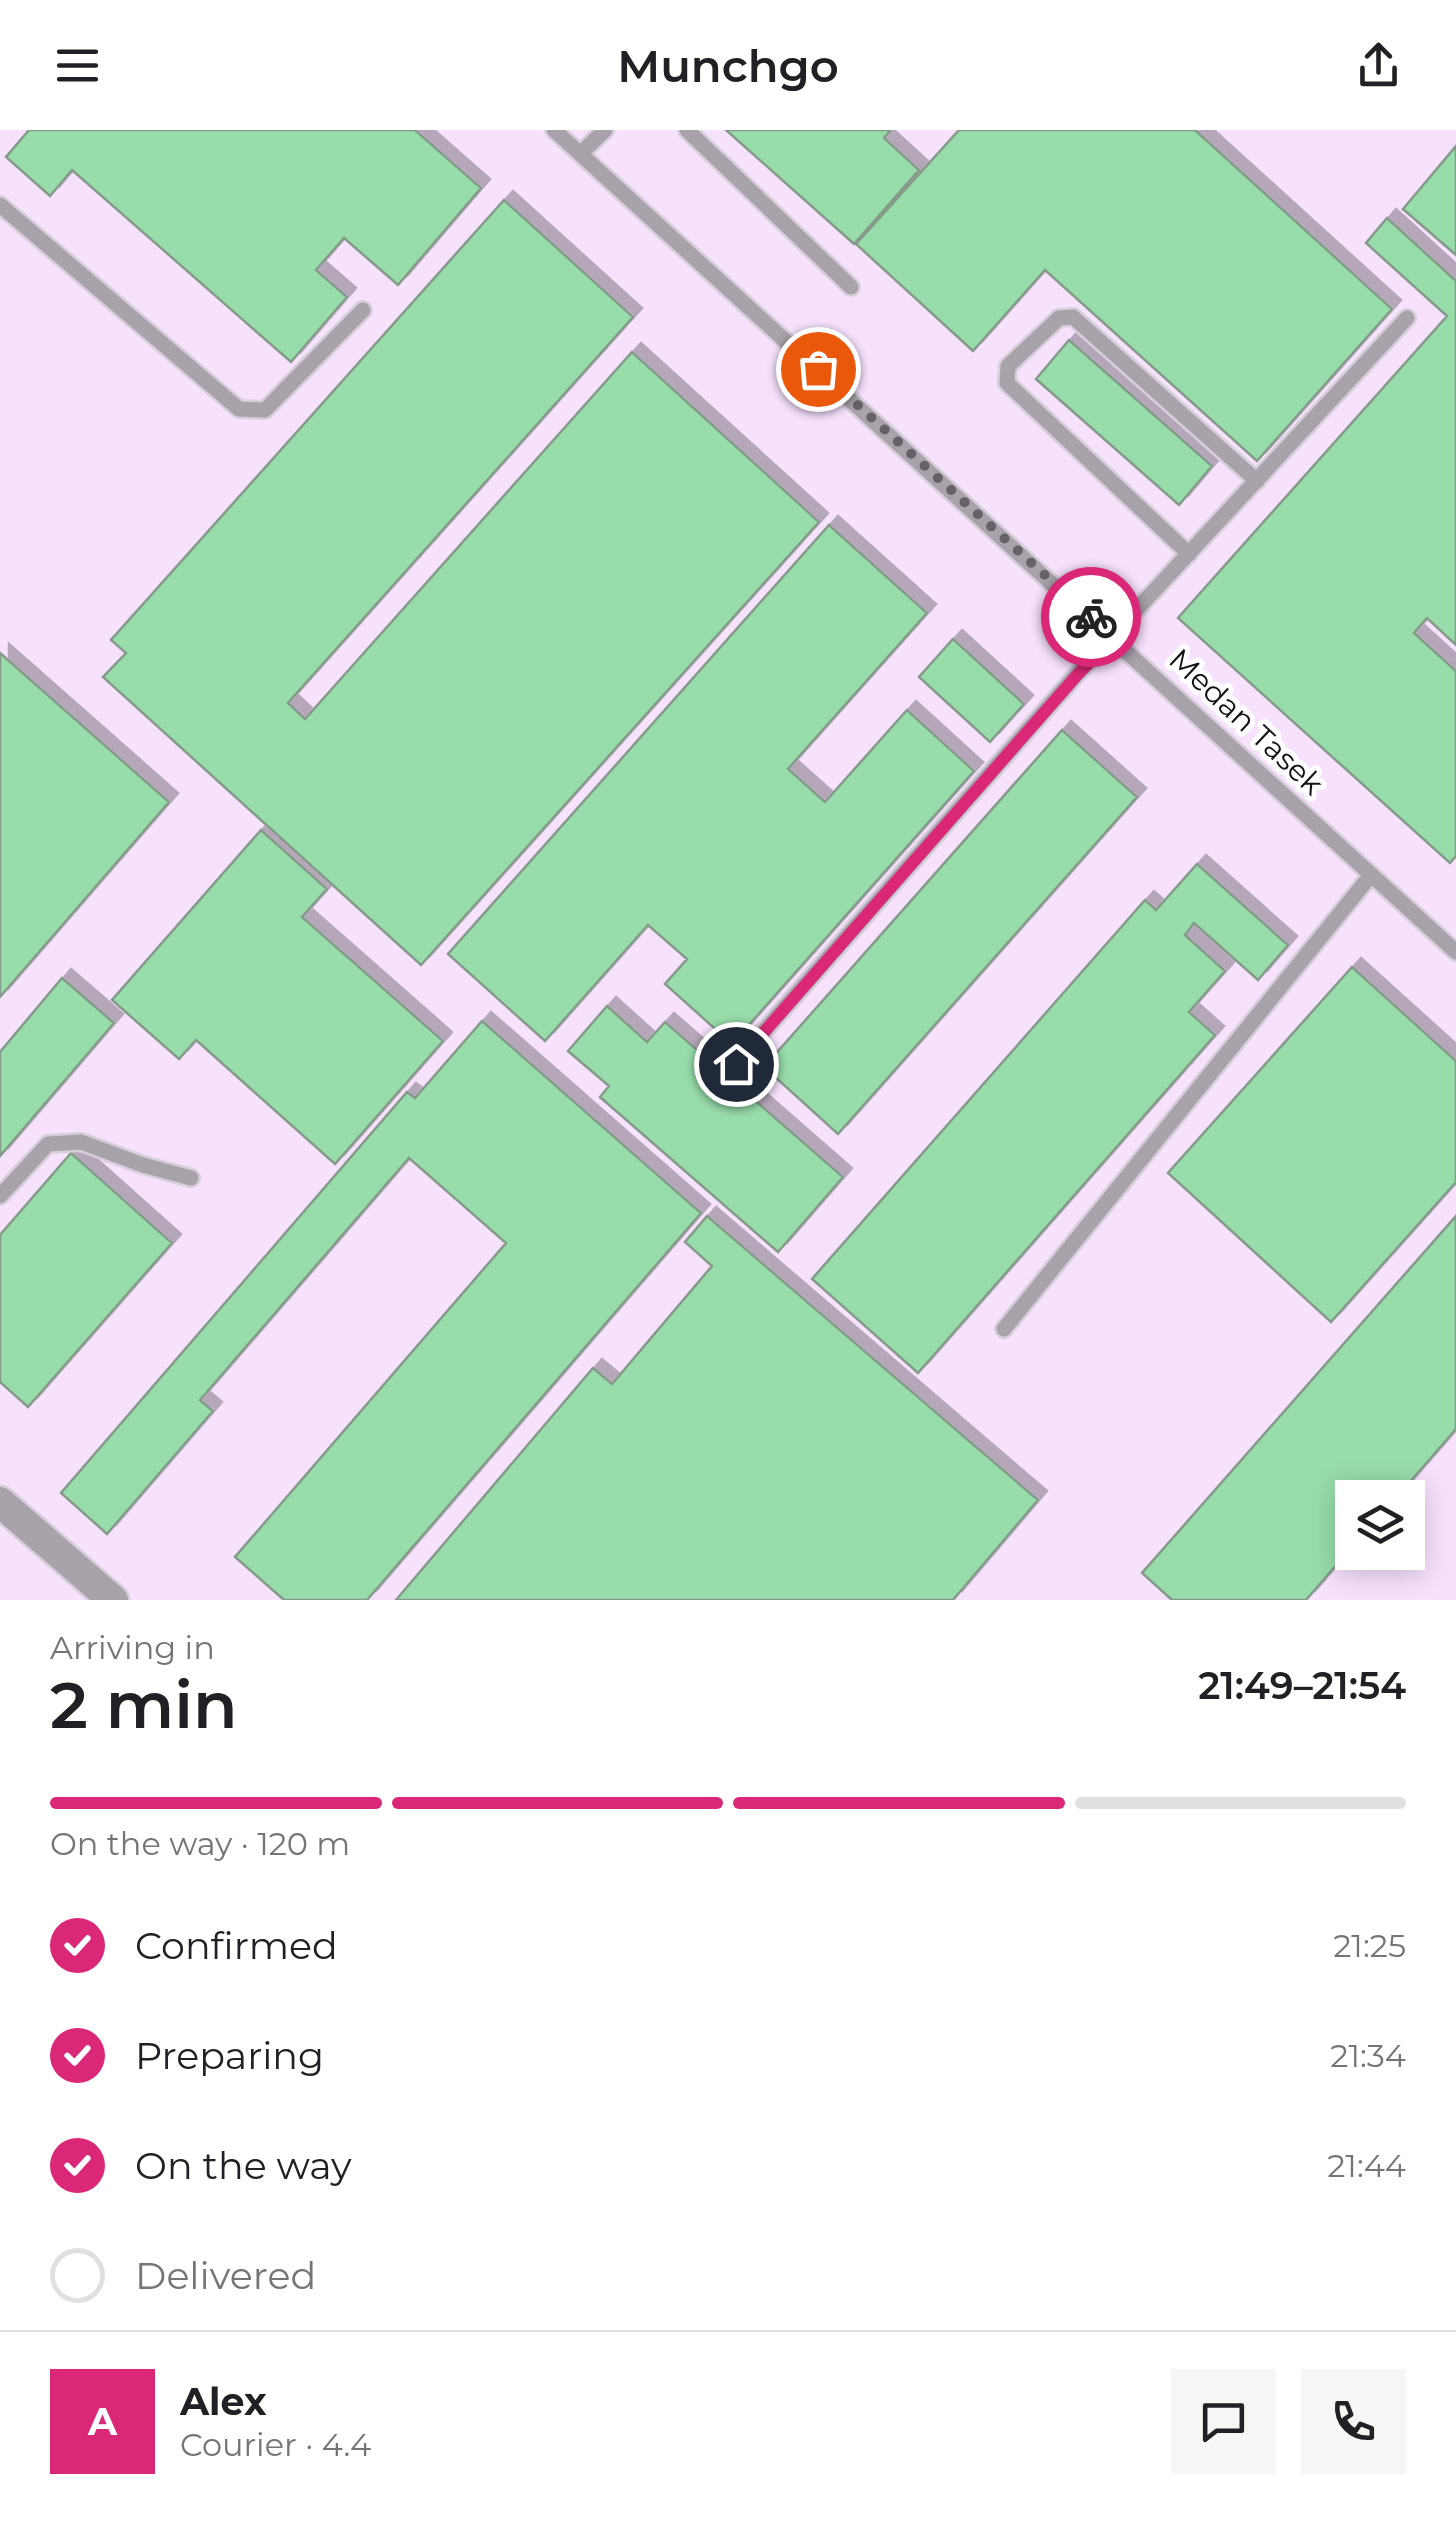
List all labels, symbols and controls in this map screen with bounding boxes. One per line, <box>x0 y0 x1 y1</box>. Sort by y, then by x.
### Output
icon: menu <box>50 38 105 93</box>
text: Munchgo <box>617 38 839 93</box>
icon: share <box>1351 38 1406 93</box>
pin <box>776 327 861 412</box>
icon: bag <box>791 342 846 397</box>
courier <box>1041 567 1141 667</box>
icon: bike <box>1064 590 1119 645</box>
street label: Medan Tasek <box>1161 641 1331 803</box>
pin <box>694 1022 779 1107</box>
icon: home <box>709 1037 764 1092</box>
map controls <box>1335 1480 1425 1570</box>
button: layers <box>1335 1480 1425 1570</box>
text: Arriving in <box>50 1628 215 1667</box>
text: 21:49–21:54 <box>1198 1662 1406 1709</box>
text: 2 min <box>50 1665 238 1744</box>
text: On the way · 120 m <box>50 1824 350 1863</box>
icon: check <box>50 1918 105 1973</box>
text: Confirmed <box>135 1922 338 1969</box>
text: 21:25 <box>1333 1926 1406 1965</box>
icon: check <box>50 2028 105 2083</box>
text: Preparing <box>135 2032 324 2079</box>
text: 21:34 <box>1330 2036 1406 2075</box>
icon: check <box>50 2138 105 2193</box>
text: On the way <box>135 2142 352 2189</box>
text: 21:44 <box>1327 2146 1406 2185</box>
text: Delivered <box>135 2252 316 2299</box>
button: chat <box>1171 2369 1276 2474</box>
button: phone <box>1301 2369 1406 2474</box>
text: Alex <box>180 2378 267 2425</box>
text: A <box>88 2398 117 2445</box>
text: Courier · 4.4 <box>180 2425 371 2464</box>

